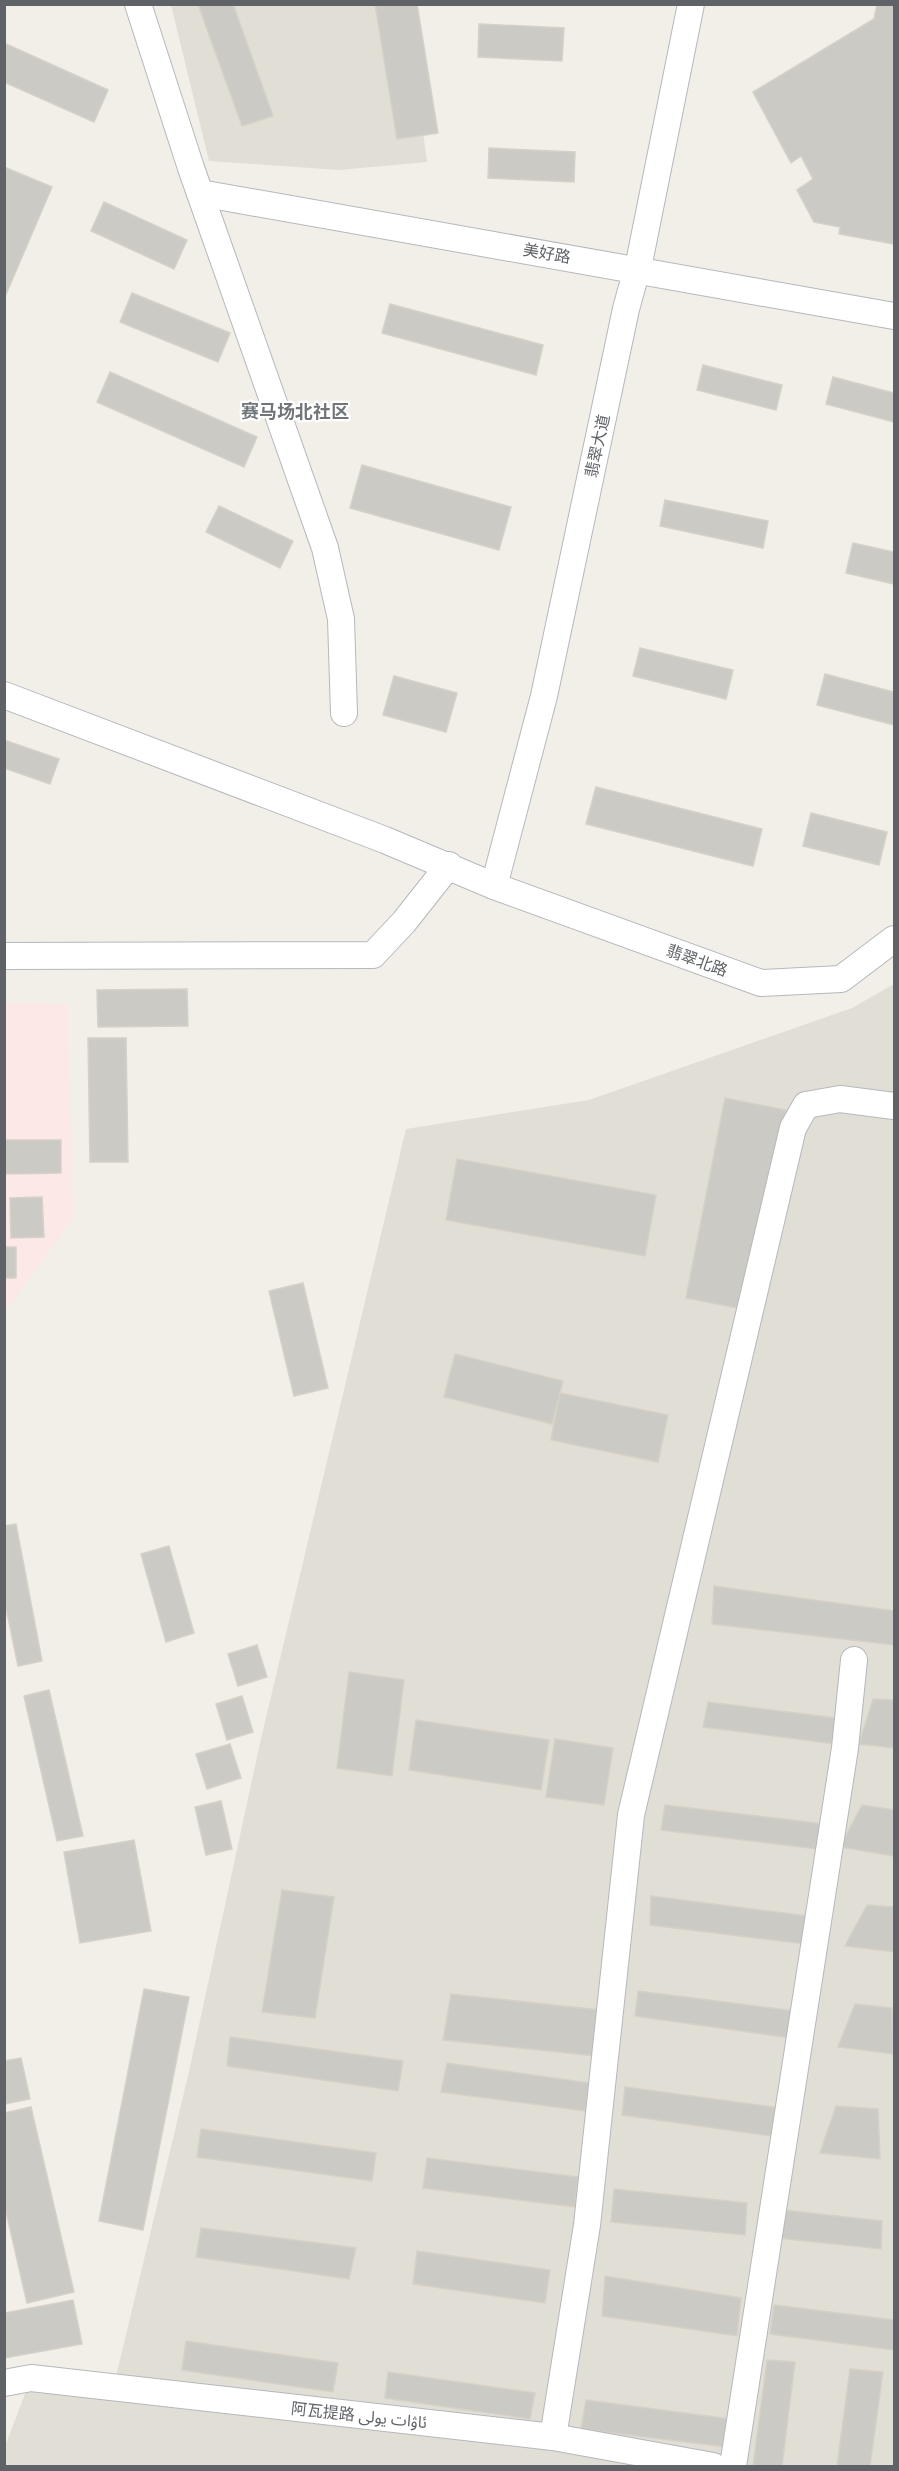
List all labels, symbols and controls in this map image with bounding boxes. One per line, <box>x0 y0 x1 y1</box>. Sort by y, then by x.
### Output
street label: 美好路 <box>522 239 572 267</box>
district label: 赛马场北社区 <box>241 400 349 423</box>
street label: 翡翠大道 <box>581 413 613 479</box>
street label: 翡翠北路 <box>664 940 730 980</box>
street label: 阿瓦提路 ئاۋات يولى <box>290 2398 428 2432</box>

